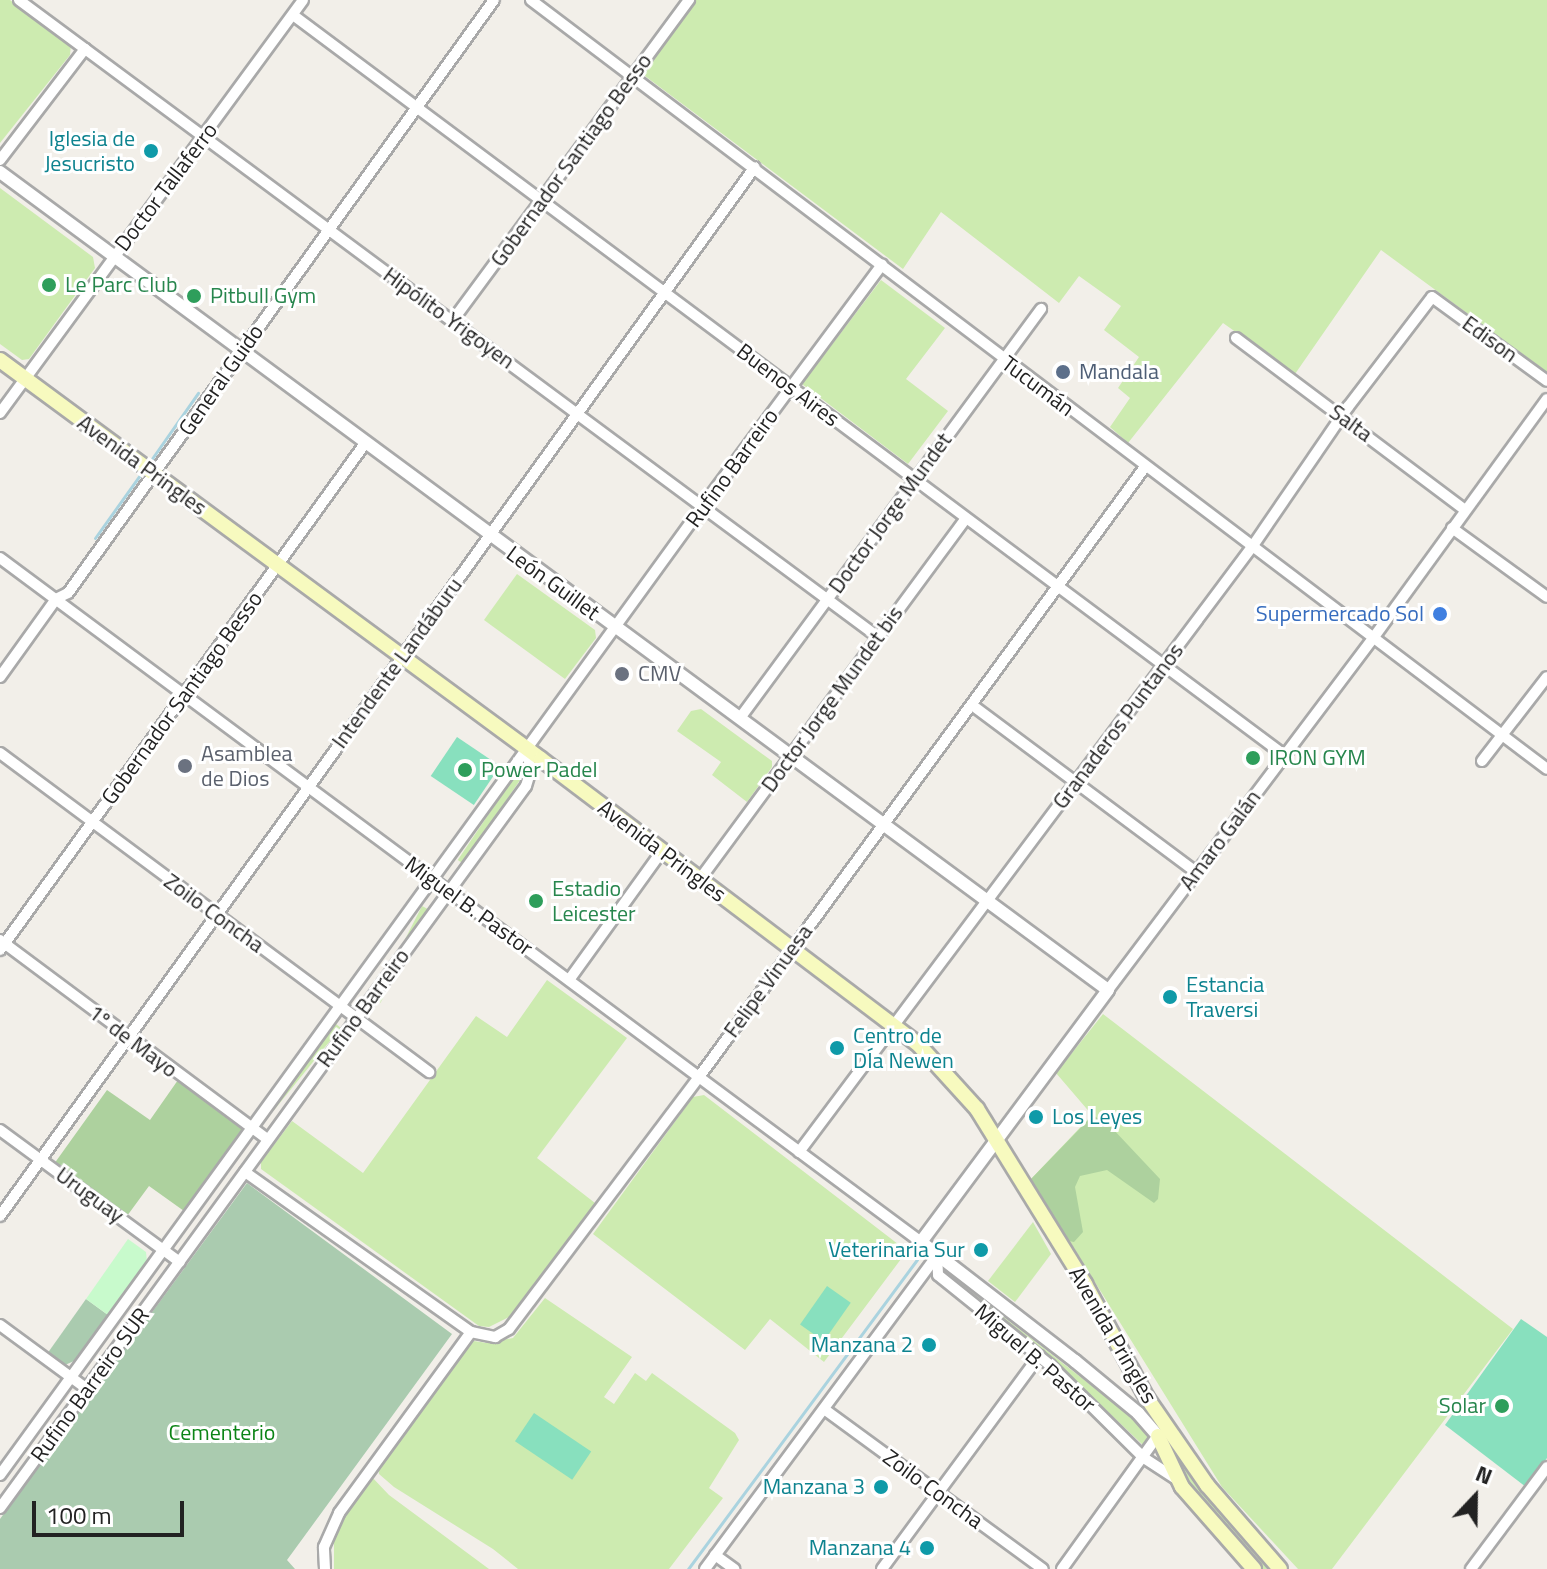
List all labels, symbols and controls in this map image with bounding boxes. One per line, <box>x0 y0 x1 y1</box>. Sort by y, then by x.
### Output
street label: Gobernador Santiago Besso <box>485 48 657 272</box>
street label: Doctor Tallaferro <box>109 118 223 256</box>
place label: Iglesia de Jesucristo <box>44 125 135 176</box>
marker: Iglesia de Jesucristo <box>142 142 160 160</box>
street label: Hipólito Yrigoyen <box>378 261 520 375</box>
place label: Le Parc Club <box>65 272 177 298</box>
marker: Le Parc Club <box>40 276 58 294</box>
place label: Pitbull Gym <box>210 283 316 309</box>
marker: Pitbull Gym <box>185 287 203 305</box>
street label: Edison <box>1457 310 1523 368</box>
street label: General Guido <box>173 319 269 441</box>
street label: Buenos Aires <box>732 338 844 432</box>
street label: Tucumán <box>997 350 1079 422</box>
place label: Mandala <box>1079 359 1159 385</box>
marker: Mandala <box>1054 363 1072 381</box>
street label: Salta <box>1324 399 1378 447</box>
street label: Rufino Barreiro <box>680 404 784 532</box>
street label: Avenida Pringles <box>72 409 212 521</box>
street label: Doctor Jorge Mundet <box>823 428 957 598</box>
street label: León Guillet <box>501 540 605 626</box>
street label: Intendente Landáburu <box>326 572 468 754</box>
street label: Gobernador Santiago Besso <box>96 586 268 810</box>
street label: Doctor Jorge Mundet bis <box>756 601 908 797</box>
place label: Supermercado Sol <box>1256 601 1424 627</box>
marker: Supermercado Sol <box>1431 605 1449 623</box>
street label: Granaderos Puntanos <box>1047 638 1189 814</box>
place label: CMV <box>638 661 681 687</box>
marker: CMV <box>613 665 631 683</box>
place label: Asamblea de Dios <box>201 740 293 792</box>
place label: IRON GYM <box>1269 745 1366 771</box>
marker: IRON GYM <box>1244 749 1262 767</box>
marker: Asamblea de Dios <box>176 757 194 775</box>
place label: Power Padel <box>481 757 597 783</box>
marker: Power Padel <box>456 761 474 779</box>
street label: Amaro Galán <box>1174 785 1266 895</box>
street label: Avenida Pringles <box>593 794 731 908</box>
street label: Miguel B. Pastor <box>400 851 538 961</box>
street label: Zoilo Concha <box>159 868 269 958</box>
place label: Estadio Leicester <box>552 875 636 926</box>
marker: Estadio Leicester <box>527 892 545 910</box>
street label: Felipe Vinuesa <box>718 919 818 1043</box>
street label: Rufino Barreiro <box>311 944 415 1072</box>
place label: Estancia Traversi <box>1186 971 1264 1022</box>
marker: Estancia Traversi <box>1161 988 1179 1006</box>
street label: 1º de Mayo <box>83 999 183 1083</box>
place label: Centro de DÍa Newen <box>853 1022 954 1074</box>
marker: Centro de DÍa Newen <box>828 1039 846 1057</box>
place label: Los Leyes <box>1052 1104 1142 1130</box>
marker: Los Leyes <box>1027 1108 1045 1126</box>
street label: Uruguay <box>51 1161 129 1229</box>
place label: Veterinaria Sur <box>828 1237 965 1263</box>
marker: Veterinaria Sur <box>972 1241 990 1259</box>
street label: Avenida Pringles <box>1063 1262 1163 1408</box>
street label: Miguel B. Pastor <box>969 1298 1101 1418</box>
street label: Rufino Barreiro SUR <box>25 1303 155 1467</box>
place label: Manzana 2 <box>811 1332 913 1358</box>
marker: Manzana 2 <box>920 1336 938 1354</box>
place label: Solar <box>1439 1393 1486 1419</box>
marker: Solar <box>1493 1397 1511 1415</box>
park label: Cementerio <box>169 1420 275 1446</box>
street label: Zoilo Concha <box>878 1444 988 1534</box>
text: N <box>1471 1456 1497 1493</box>
north arrow <box>1435 1457 1515 1537</box>
place label: Manzana 3 <box>763 1474 865 1500</box>
marker: Manzana 3 <box>872 1478 890 1496</box>
scale bar <box>36 1485 188 1535</box>
text: 100 m <box>46 1497 112 1533</box>
place label: Manzana 4 <box>809 1535 911 1561</box>
marker: Manzana 4 <box>918 1539 936 1557</box>

